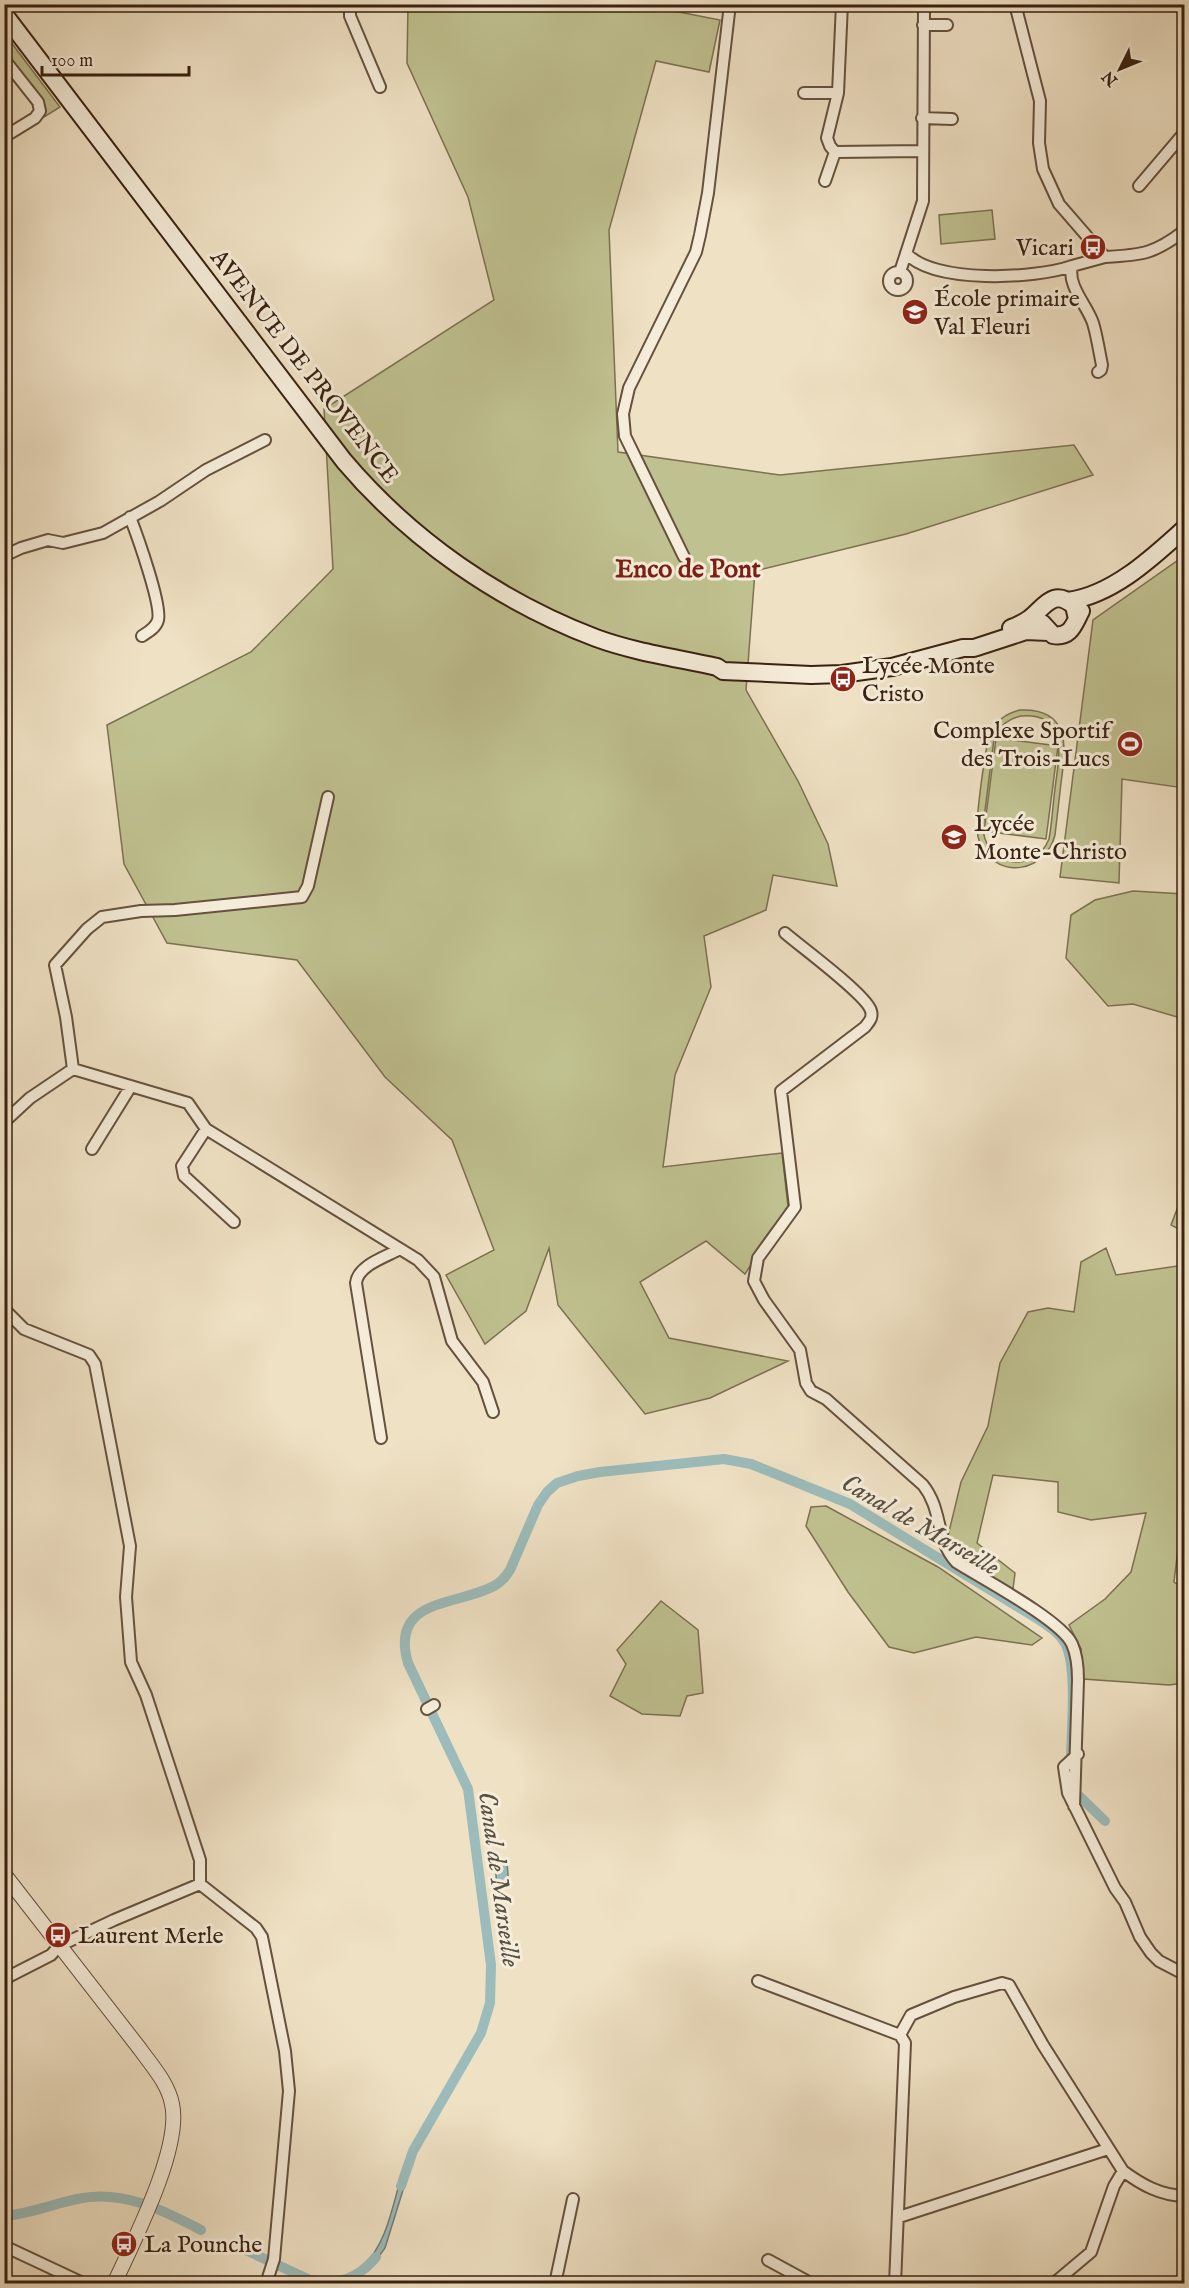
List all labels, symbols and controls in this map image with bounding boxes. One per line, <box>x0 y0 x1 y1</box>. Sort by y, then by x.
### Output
scale bar <box>42 39 189 77</box>
north arrow <box>1090 39 1150 99</box>
text: 100 m <box>51 50 93 73</box>
text: N <box>1098 66 1123 90</box>
bus stop icon: Vicari <box>1078 232 1108 262</box>
place label: Vicari <box>1015 233 1074 264</box>
street label: AVENUE DE PROVENCE <box>202 243 405 490</box>
place label: École primaire Val Fleuri <box>933 284 1080 343</box>
school or university icon: École primaire Val Fleuri <box>900 297 930 327</box>
district label: Enco de Pont <box>615 553 761 586</box>
place label: Lycée Monte Cristo <box>862 651 995 710</box>
bus stop icon: Lycée Monte Cristo <box>828 664 858 694</box>
place label: Complexe Sportif des Trois-Lucs <box>933 716 1114 775</box>
sports icon: Complexe Sportif des Trois-Lucs <box>1115 729 1145 759</box>
place label: Lycée Monte-Christo <box>974 809 1127 868</box>
school or university icon: Lycée Monte-Christo <box>939 822 969 852</box>
water label: Canal de Marseille <box>835 1467 1005 1584</box>
water label: Canal de Marseille <box>470 1789 527 1969</box>
bus stop icon: Laurent Merle <box>43 1920 73 1950</box>
place label: Laurent Merle <box>78 1921 224 1952</box>
bus stop icon: La Pounche <box>109 2229 139 2259</box>
place label: La Pounche <box>144 2230 262 2261</box>

